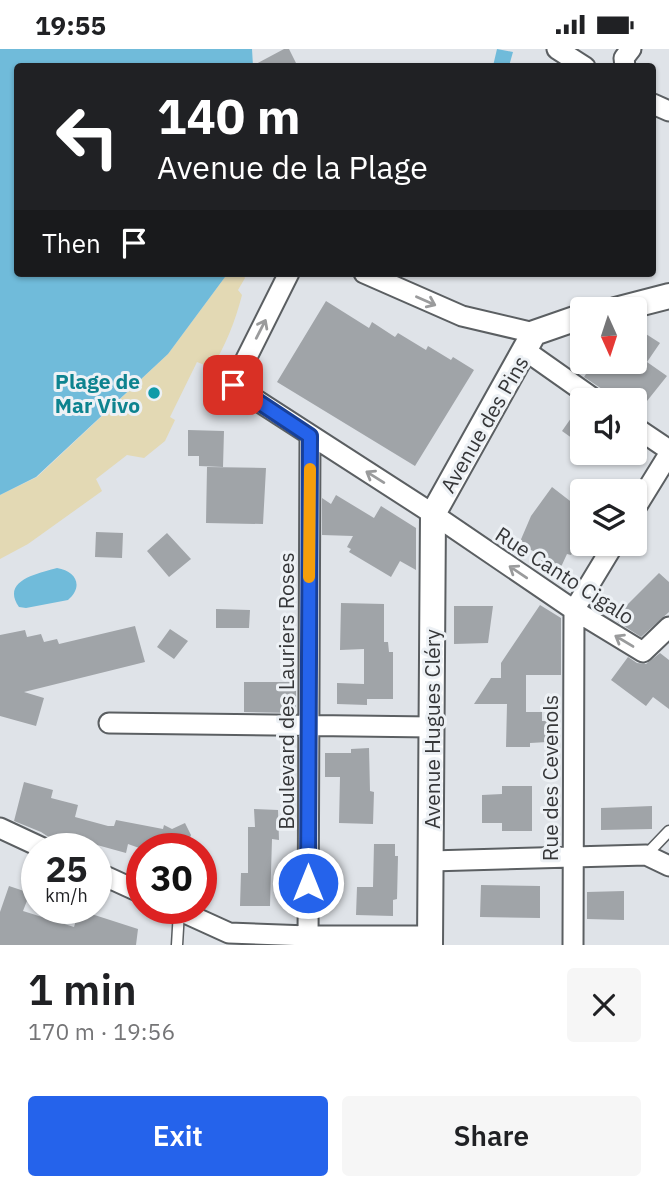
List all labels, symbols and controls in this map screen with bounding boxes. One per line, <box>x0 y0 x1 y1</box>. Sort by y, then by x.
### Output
text: 19:55 <box>35 8 106 42</box>
text: 140 m <box>157 84 301 147</box>
icon: left <box>42 91 133 182</box>
text: Avenue de la Plage <box>157 146 428 188</box>
icon: arrive <box>115 224 153 262</box>
text: Then <box>42 226 101 260</box>
one-way arrow <box>415 295 437 308</box>
north arrow <box>570 297 648 375</box>
map controls <box>570 297 647 556</box>
one-way arrow <box>255 319 269 340</box>
street label: Avenue des Pins <box>433 350 535 498</box>
pin <box>203 355 263 415</box>
icon: arrive <box>214 366 252 404</box>
place label: Plage de Mar Vivo <box>55 367 140 419</box>
marker: Plage de Mar Vivo <box>146 385 162 401</box>
button: sound <box>570 388 647 465</box>
one-way arrow <box>365 470 385 484</box>
button: layers <box>570 479 647 556</box>
street label: Rue Canto Cigalo <box>490 520 640 630</box>
street label: Boulevard des Lauriers Roses <box>272 552 300 830</box>
one-way arrow <box>509 565 528 579</box>
street label: Avenue Hugues Cléry <box>418 628 446 829</box>
one-way arrow <box>614 633 634 647</box>
street label: Rue des Cevenols <box>536 695 564 861</box>
speed limit sign: 30 <box>126 833 217 924</box>
text: 25 <box>45 846 88 892</box>
position arrow <box>271 846 345 920</box>
text: km/h <box>45 884 88 907</box>
text: 1 min <box>28 962 137 1017</box>
button: close <box>567 968 641 1042</box>
text: 170 m · 19:56 <box>28 1016 175 1046</box>
button: Exit <box>28 1096 328 1176</box>
button: Share <box>342 1096 641 1176</box>

